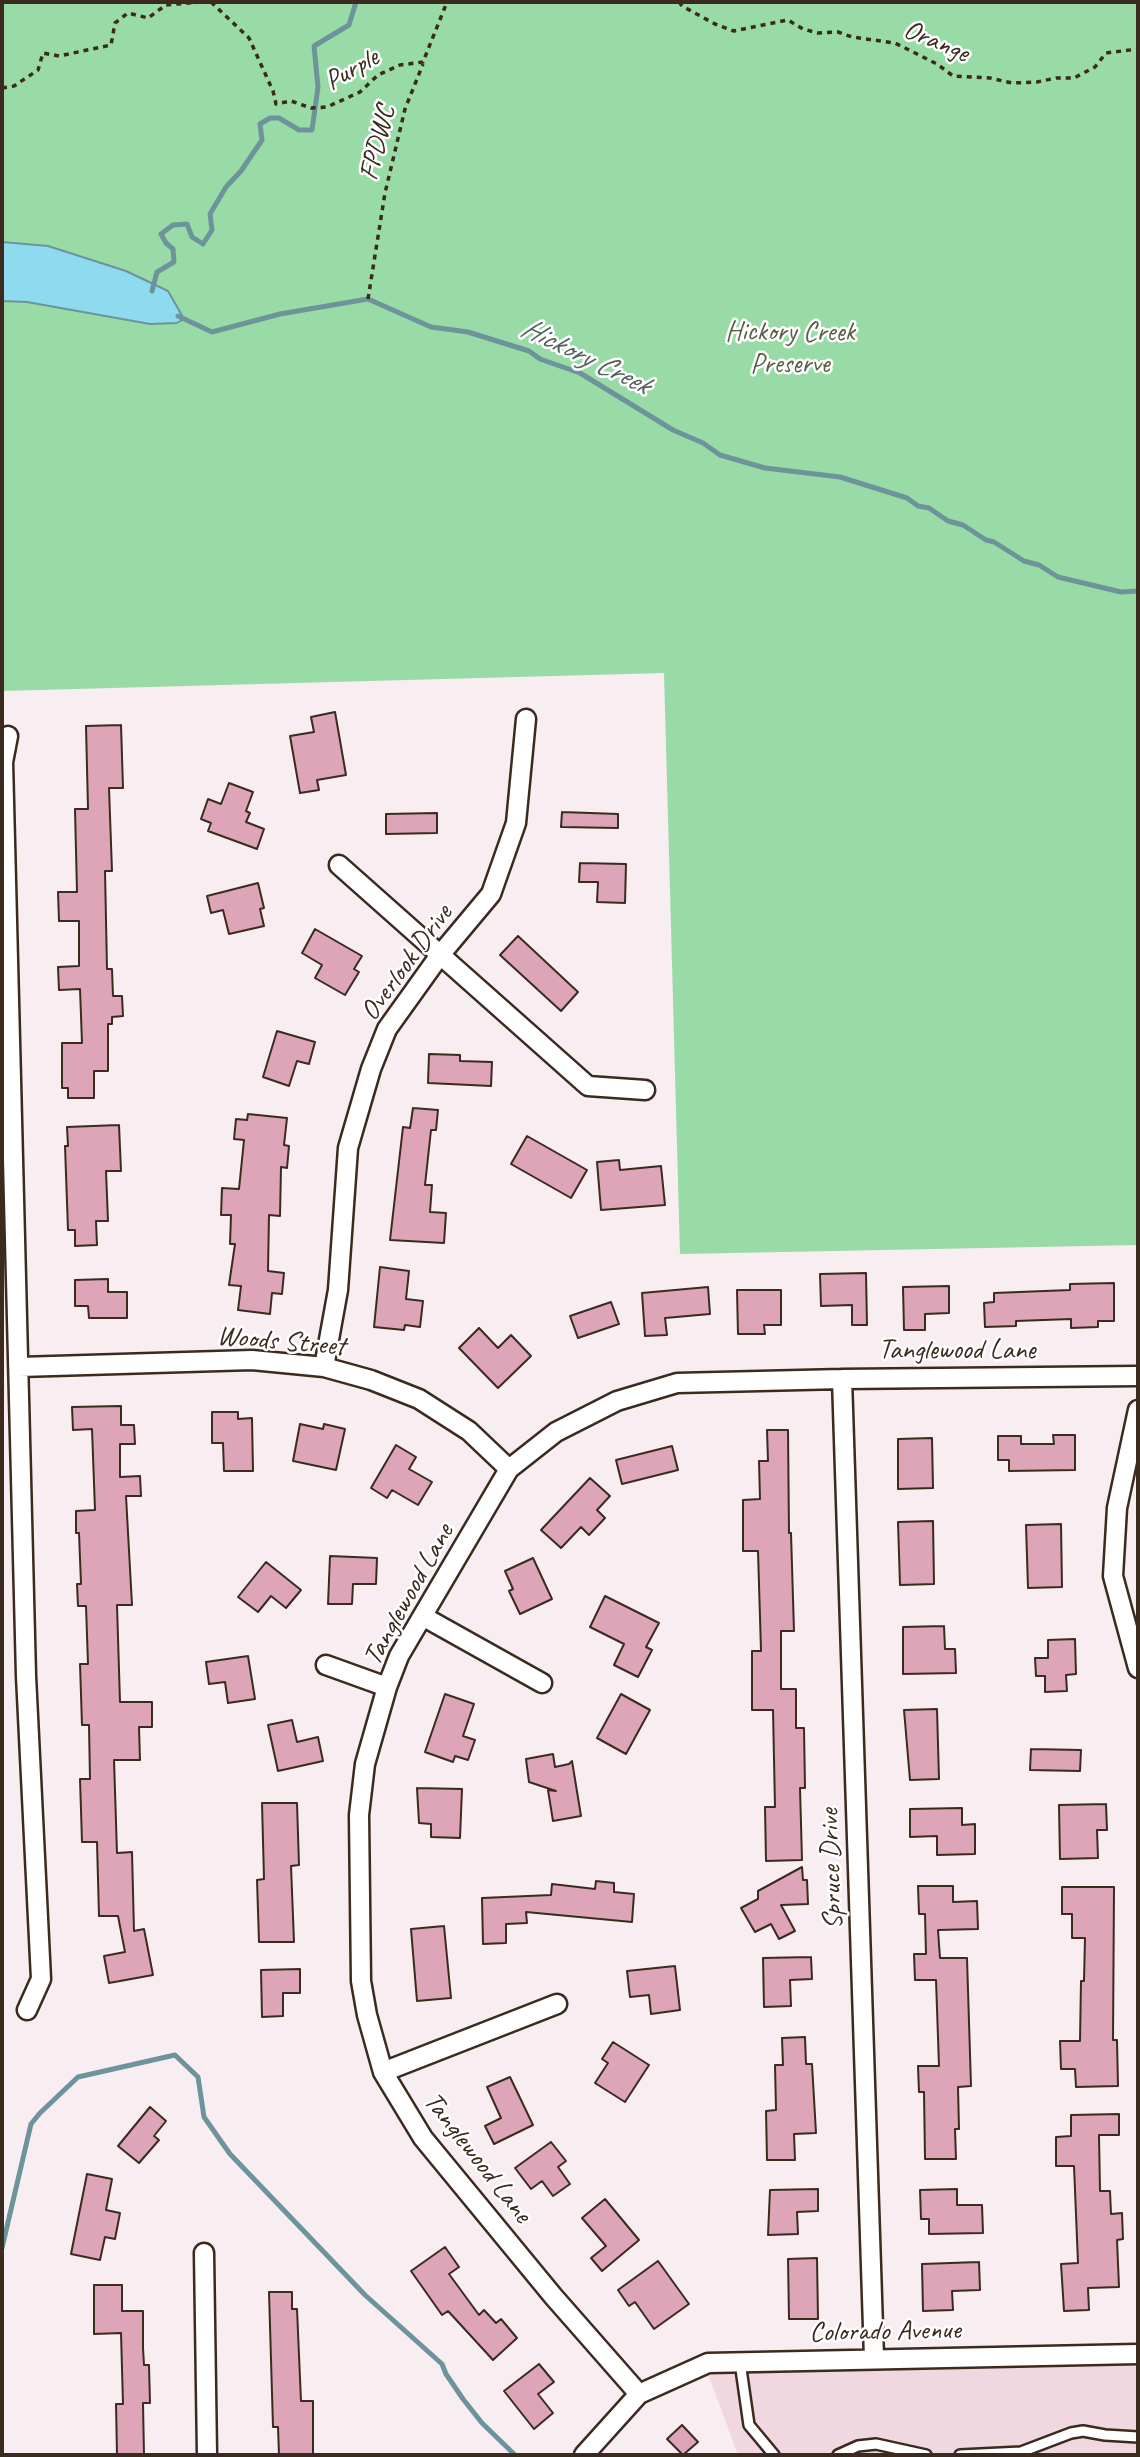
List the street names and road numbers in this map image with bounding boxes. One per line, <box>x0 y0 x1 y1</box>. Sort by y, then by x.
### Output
street label: Orange <box>898 13 974 71</box>
street label: Purple <box>319 41 385 99</box>
street label: FPDWC <box>353 102 403 184</box>
street label: Overlook Drive <box>354 899 460 1027</box>
street label: Woods Street <box>216 1320 346 1364</box>
street label: Tanglewood Lane <box>879 1334 1035 1368</box>
street label: Tanglewood Lane <box>356 1518 462 1672</box>
street label: Spruce Drive <box>813 1808 851 1930</box>
street label: Tanglewood Lane <box>415 2086 539 2230</box>
street label: Colorado Avenue <box>809 2314 961 2350</box>

